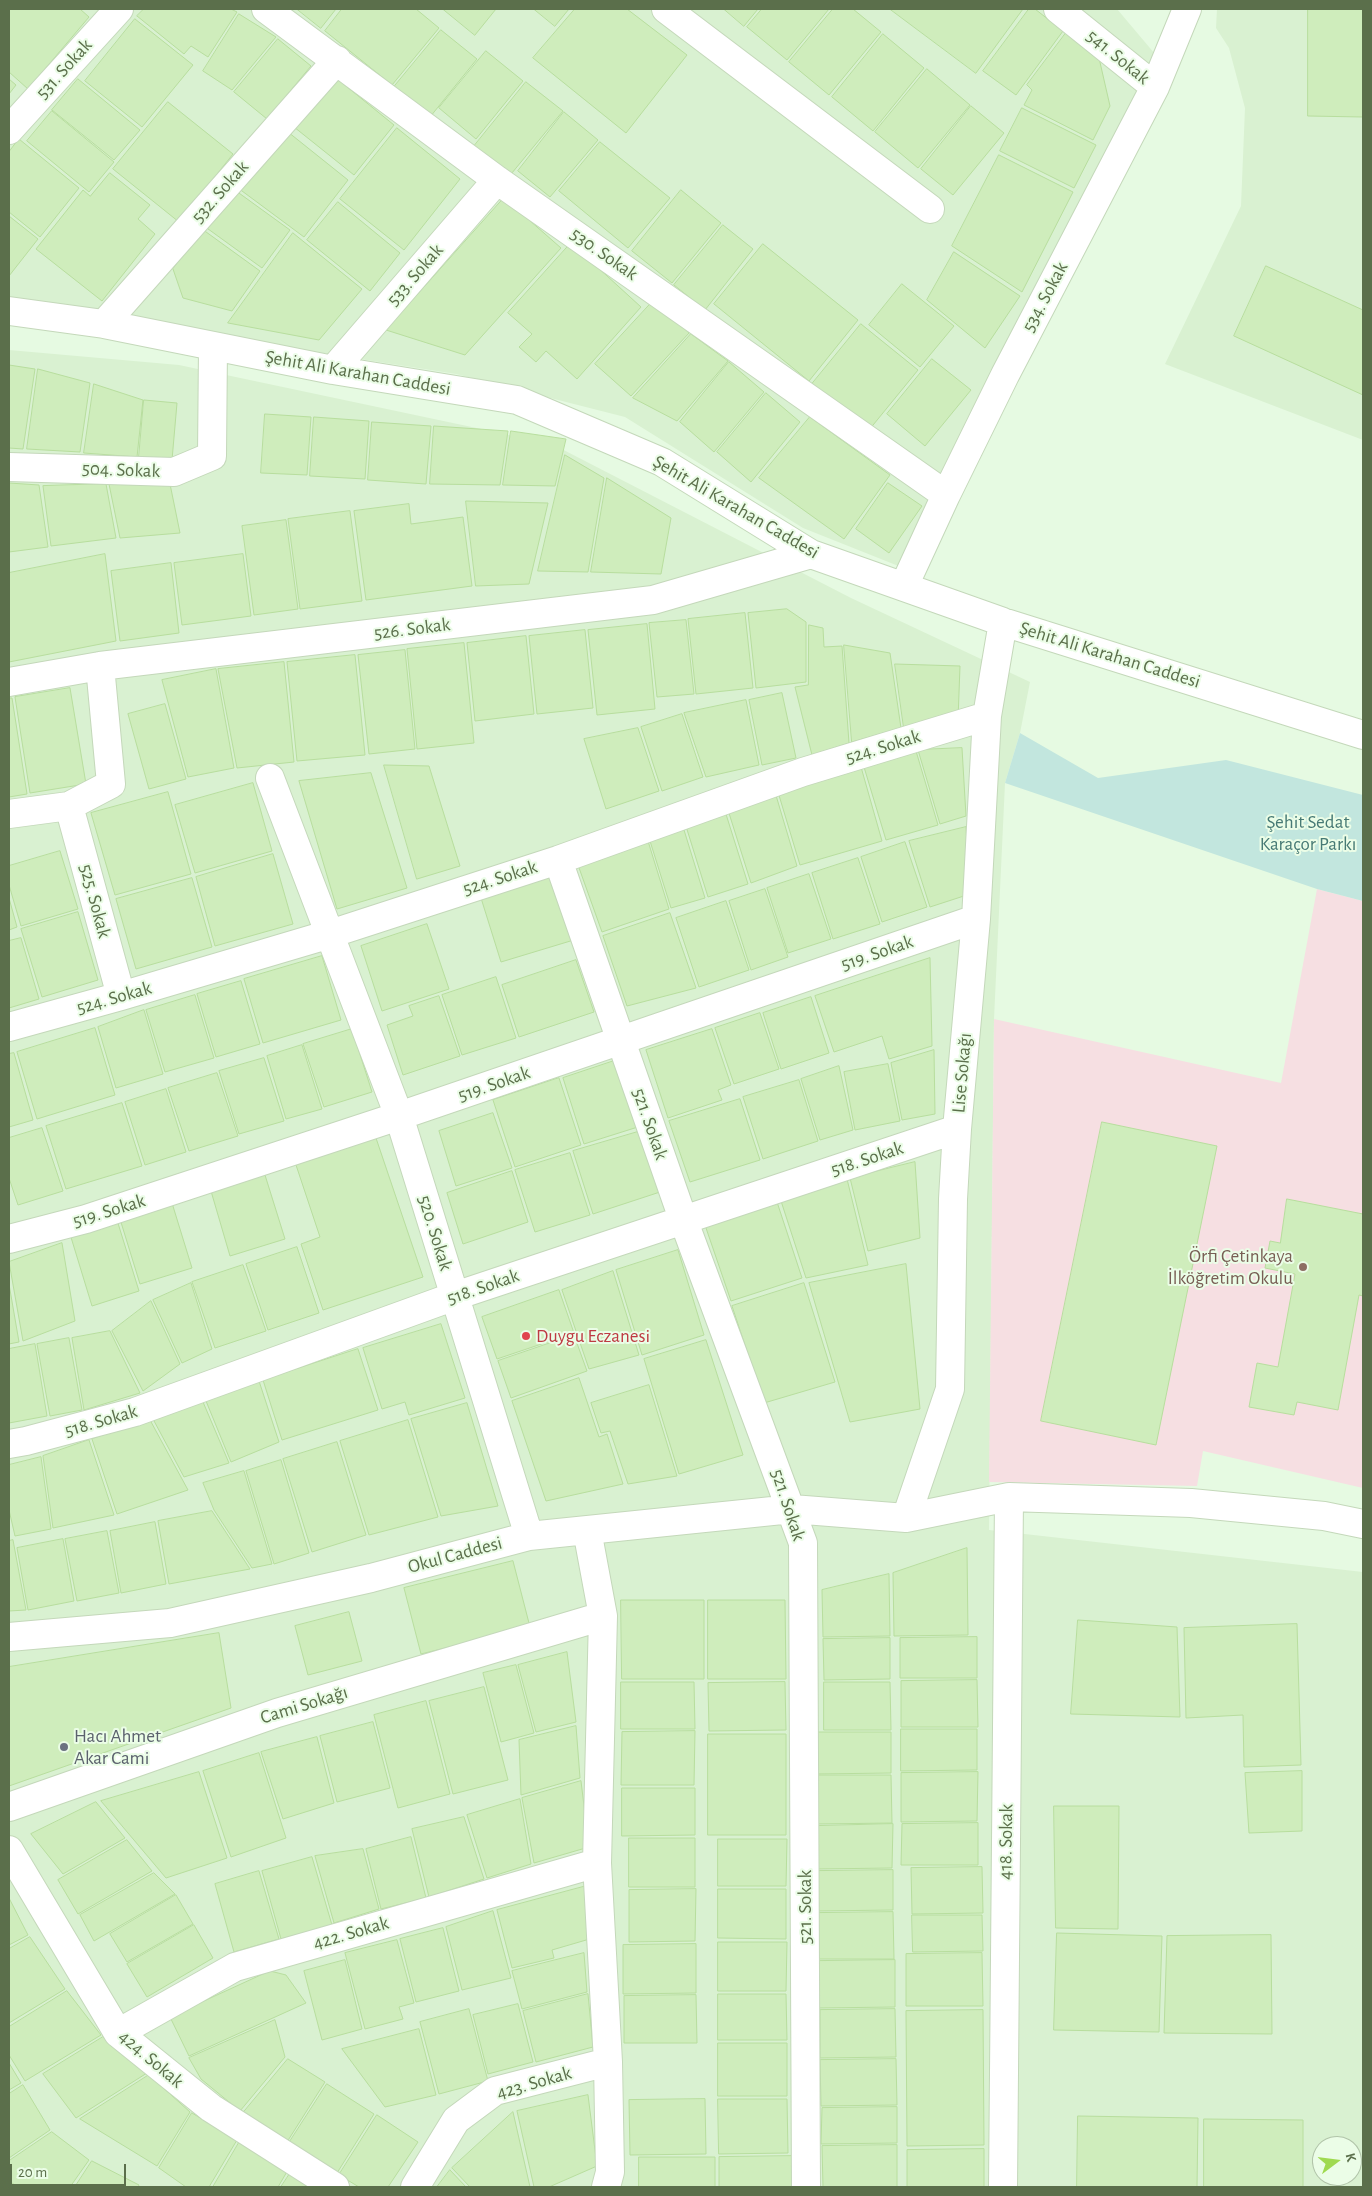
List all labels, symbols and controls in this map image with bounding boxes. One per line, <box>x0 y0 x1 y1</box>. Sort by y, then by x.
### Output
street label: 541. Sokak <box>1082 25 1154 89</box>
street label: 531. Sokak <box>31 34 97 104</box>
street label: 532. Sokak <box>187 156 253 228</box>
street label: 530. Sokak <box>566 223 642 285</box>
street label: 533. Sokak <box>382 239 448 311</box>
street label: 534. Sokak <box>1017 258 1073 336</box>
street label: Şehit Ali Karahan Caddesi <box>263 345 453 401</box>
street label: Şehit Ali Karahan Caddesi <box>649 450 823 564</box>
street label: 504. Sokak <box>82 457 160 483</box>
street label: 526. Sokak <box>373 613 451 645</box>
street label: Şehit Ali Karahan Caddesi <box>1017 617 1203 693</box>
street label: 524. Sokak <box>843 725 923 769</box>
park label: Şehit Sedat Karaçor Parkı <box>1260 811 1356 855</box>
street label: 524. Sokak <box>460 855 540 901</box>
street label: 525. Sokak <box>74 862 116 940</box>
street label: 519. Sokak <box>838 930 916 976</box>
street label: 524. Sokak <box>74 976 154 1020</box>
street label: Lise Sokağı <box>947 1032 977 1114</box>
street label: 519. Sokak <box>455 1061 533 1107</box>
street label: 521. Sokak <box>627 1085 673 1163</box>
street label: 518. Sokak <box>828 1137 906 1181</box>
street label: 519. Sokak <box>70 1189 148 1233</box>
street label: 520. Sokak <box>413 1192 457 1274</box>
place label: Örfi Çetinkaya İlköğretim Okulu <box>1168 1245 1293 1289</box>
marker: Örfi Çetinkaya İlköğretim Okulu <box>1297 1261 1309 1273</box>
street label: 518. Sokak <box>444 1264 522 1310</box>
place label: Duygu Eczanesi <box>536 1325 650 1347</box>
marker: Duygu Eczanesi <box>520 1330 532 1342</box>
street label: 518. Sokak <box>62 1400 140 1442</box>
street label: 521. Sokak <box>766 1466 810 1544</box>
street label: Okul Caddesi <box>405 1531 505 1579</box>
street label: Cami Sokağı <box>258 1681 350 1729</box>
place label: Hacı Ahmet Akar Cami <box>74 1725 161 1769</box>
marker: Hacı Ahmet Akar Cami <box>58 1741 70 1753</box>
street label: 418. Sokak <box>994 1804 1018 1880</box>
street label: 521. Sokak <box>794 1870 816 1944</box>
street label: 422. Sokak <box>311 1911 391 1955</box>
street label: 424. Sokak <box>114 2025 188 2093</box>
street label: 423. Sokak <box>494 2061 574 2105</box>
north arrow <box>1312 2136 1362 2186</box>
text: K <box>1343 2152 1358 2163</box>
scale bar <box>12 2154 129 2186</box>
text: 20 m <box>18 2165 47 2180</box>

